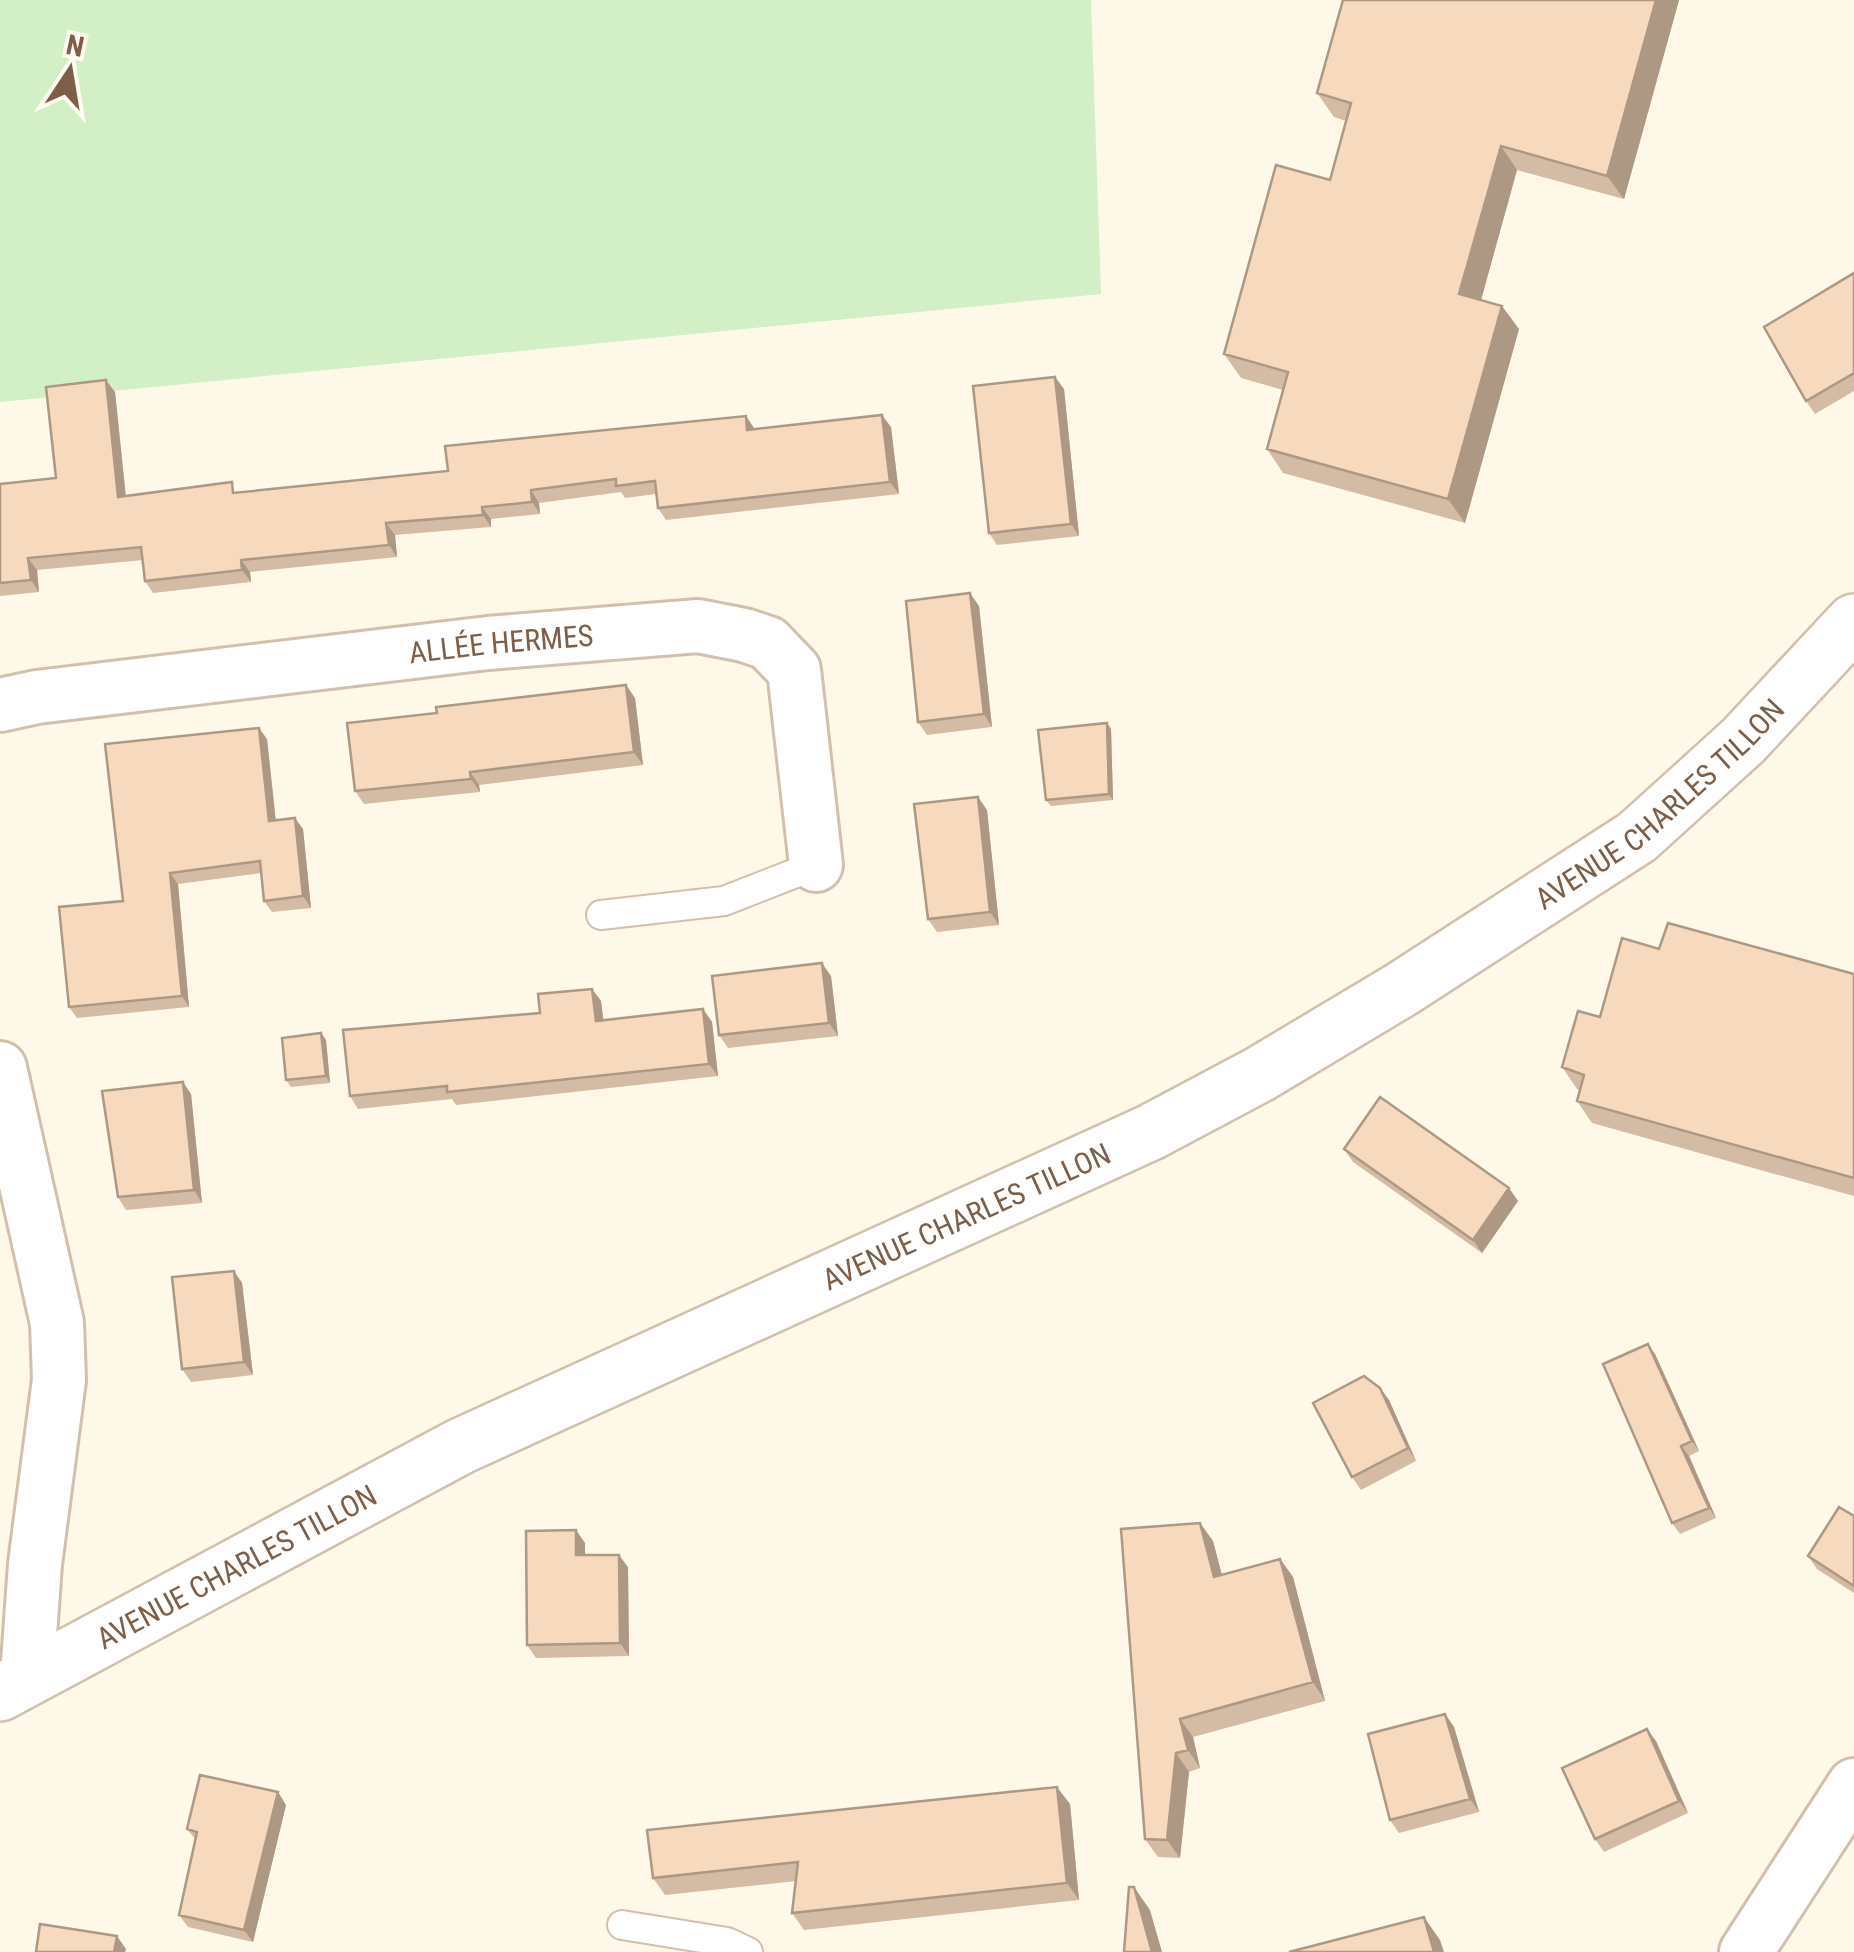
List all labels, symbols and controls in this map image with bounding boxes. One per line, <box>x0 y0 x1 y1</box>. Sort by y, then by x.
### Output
north arrow <box>20 20 120 120</box>
text: N <box>63 28 87 64</box>
street label: ALLÉE HERMES <box>407 617 595 670</box>
street label: AVENUE CHARLES TILLON <box>1528 691 1791 916</box>
street label: AVENUE CHARLES TILLON <box>817 1135 1116 1297</box>
street label: AVENUE CHARLES TILLON <box>90 1477 382 1656</box>

